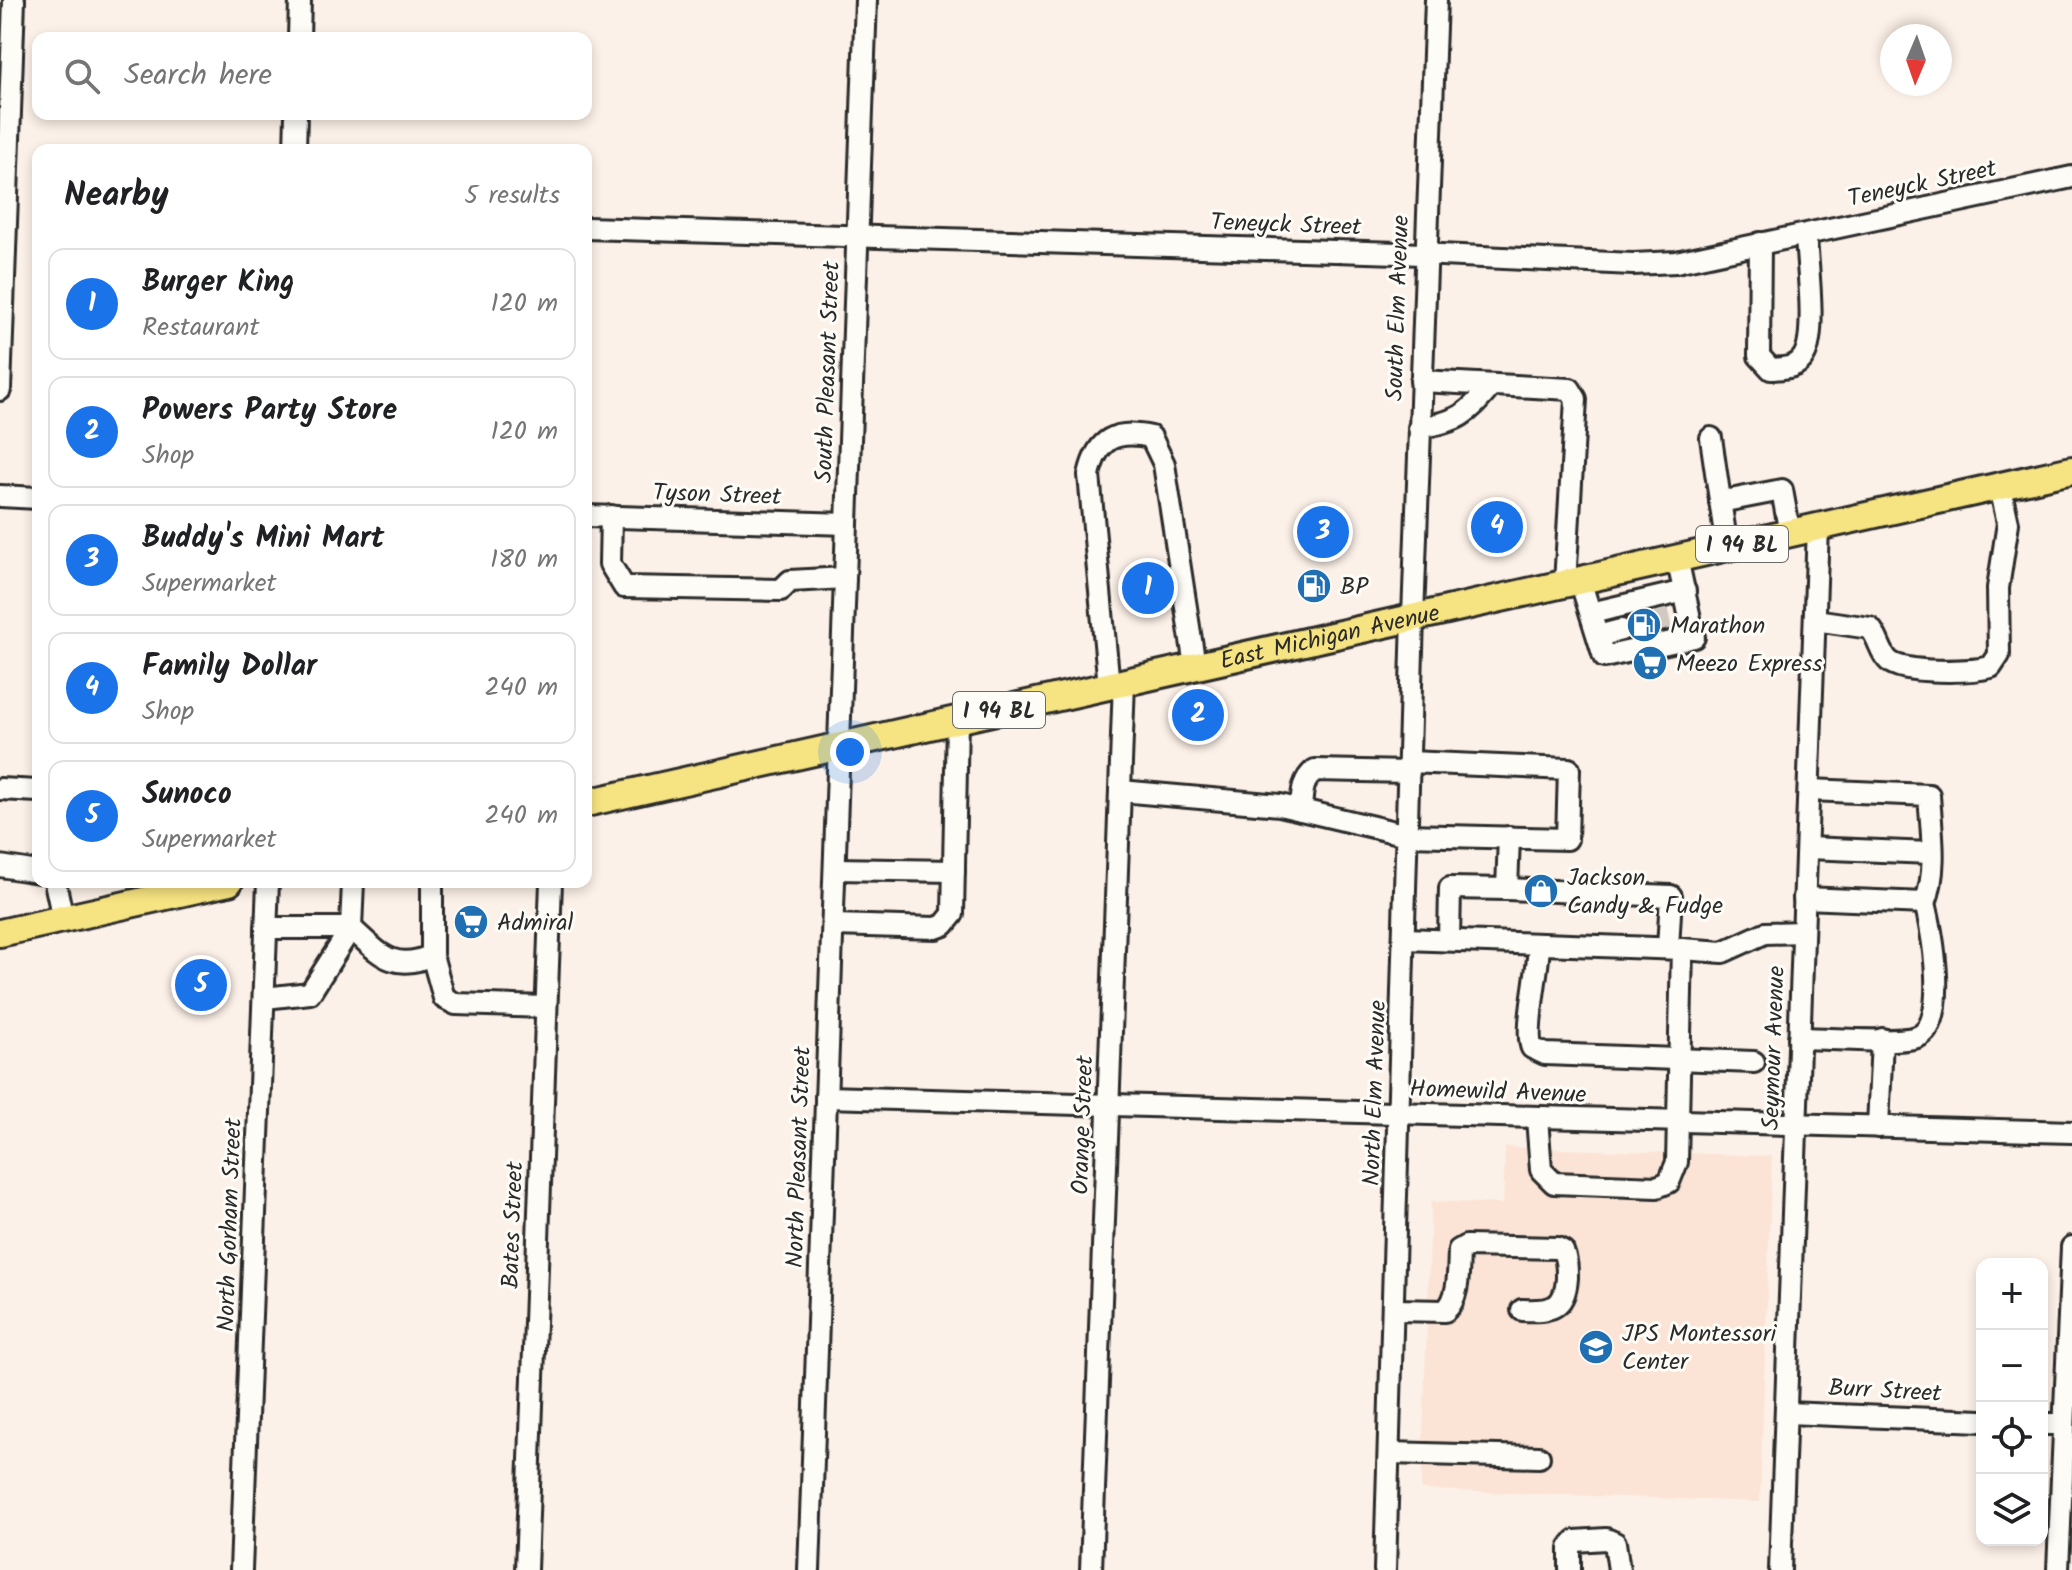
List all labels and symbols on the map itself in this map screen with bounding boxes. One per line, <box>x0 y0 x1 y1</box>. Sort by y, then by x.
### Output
north arrow <box>1880 24 1952 96</box>
street label: Teneyck Street <box>1844 150 2001 219</box>
street label: Teneyck Street <box>1210 203 1363 248</box>
street label: South Elm Avenue <box>1376 214 1421 402</box>
street label: South Pleasant Street <box>805 260 852 484</box>
street label: Tyson Street <box>652 474 783 517</box>
pin: 4 <box>1471 497 1523 557</box>
pin: 3 <box>1297 502 1349 562</box>
road number: I 94 BL <box>1696 526 1788 562</box>
pin: 1 <box>1122 558 1174 618</box>
fuel station icon: BP <box>1295 567 1333 605</box>
place label: BP <box>1340 568 1369 607</box>
street label: East Michigan Avenue <box>1216 594 1444 681</box>
fuel station icon: Marathon <box>1625 606 1663 644</box>
place label: Marathon <box>1670 607 1765 646</box>
supermarket icon: Meezo Express <box>1631 644 1669 682</box>
place label: Meezo Express <box>1676 645 1823 684</box>
pin: 2 <box>1172 685 1224 745</box>
road number: I 94 BL <box>953 692 1045 728</box>
your location <box>830 732 870 772</box>
place label: Jackson Candy & Fudge <box>1567 859 1723 926</box>
shop icon: Jackson Candy & Fudge <box>1522 872 1560 910</box>
supermarket icon: Admiral <box>452 903 490 941</box>
place label: Admiral <box>497 904 574 943</box>
pin: 5 <box>175 955 227 1015</box>
street label: Seymour Avenue <box>1752 965 1797 1131</box>
street label: North Elm Avenue <box>1353 999 1398 1187</box>
street label: North Pleasant Street <box>776 1045 823 1269</box>
street label: Orange Street <box>1062 1054 1105 1195</box>
street label: Homewild Avenue <box>1409 1070 1587 1115</box>
street label: North Gorham Street <box>207 1117 254 1333</box>
street label: Bates Street <box>492 1160 535 1289</box>
place label: JPS Montessori Center <box>1622 1315 1778 1382</box>
school or university icon: JPS Montessori Center <box>1577 1328 1615 1366</box>
street label: Burr Street <box>1827 1369 1943 1414</box>

